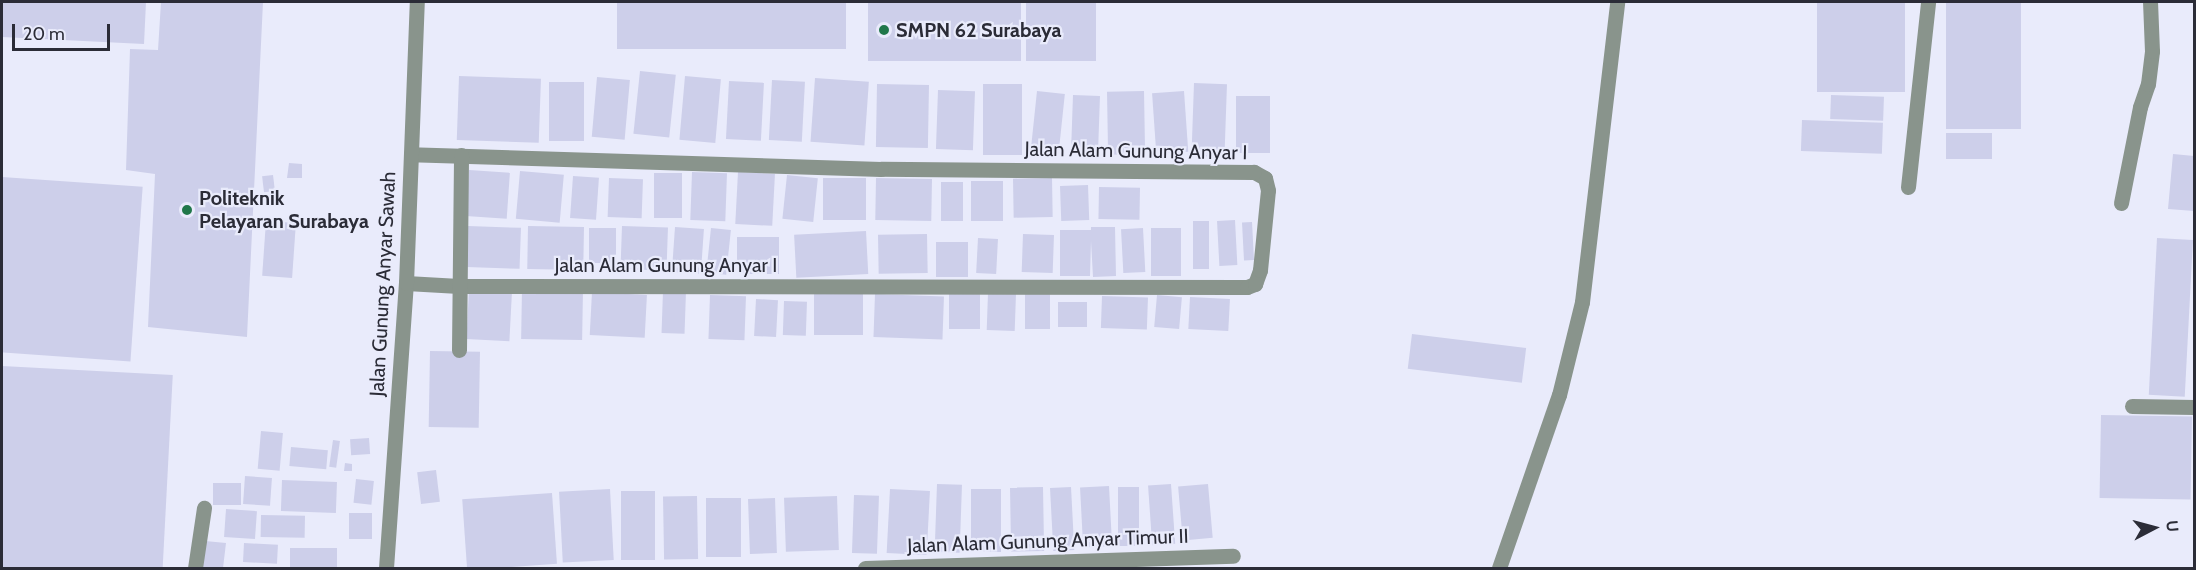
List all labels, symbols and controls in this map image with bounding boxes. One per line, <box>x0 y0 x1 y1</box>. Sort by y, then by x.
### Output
scale bar <box>15 12 112 50</box>
place label: SMPN 62 Surabaya <box>896 18 1062 42</box>
text: 20 m <box>23 23 65 45</box>
marker: SMPN 62 Surabaya <box>877 23 891 37</box>
street label: Jalan Alam Gunung Anyar I <box>1024 137 1248 165</box>
street label: Jalan Gunung Anyar Sawah <box>365 171 401 397</box>
place label: Politeknik Pelayaran Surabaya <box>199 186 369 233</box>
marker: Politeknik Pelayaran Surabaya <box>180 203 194 217</box>
street label: Jalan Alam Gunung Anyar I <box>555 253 777 277</box>
north arrow <box>2124 498 2184 558</box>
text: U <box>2162 519 2182 533</box>
street label: Jalan Alam Gunung Anyar Timur II <box>907 524 1189 558</box>

